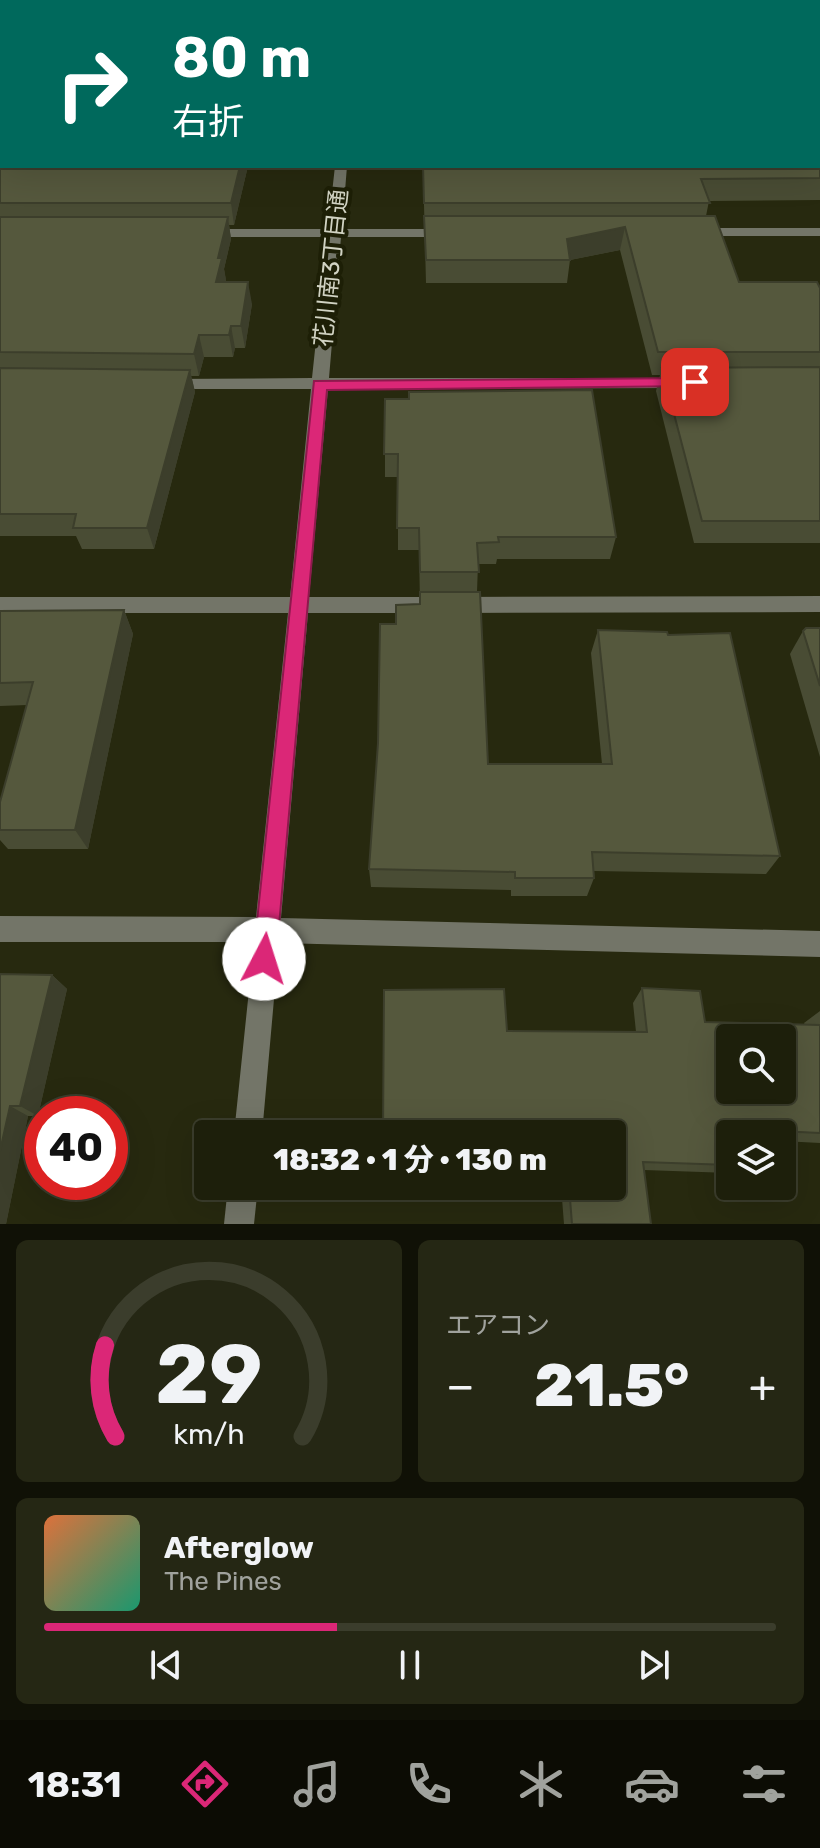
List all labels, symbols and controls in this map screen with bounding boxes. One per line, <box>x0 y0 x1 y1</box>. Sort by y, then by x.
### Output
text: 80 m <box>172 25 311 91</box>
icon: right <box>40 32 144 136</box>
text: 右折 <box>172 100 244 143</box>
street label: 花川南3丁目通 <box>309 188 353 348</box>
pin <box>661 348 729 416</box>
icon: arrive <box>673 360 717 404</box>
position arrow <box>222 917 306 1001</box>
map controls <box>716 1024 796 1200</box>
button: search <box>716 1024 796 1104</box>
speed limit sign: 40 <box>24 1096 128 1200</box>
button: layers <box>716 1120 796 1200</box>
text: 18:32 · 1 分 · 130 m <box>273 1142 547 1178</box>
text: エアコン <box>446 1310 550 1341</box>
text: 29 <box>155 1325 263 1424</box>
text: 21.5° <box>534 1350 689 1421</box>
text: − <box>446 1360 475 1412</box>
text: + <box>749 1360 776 1412</box>
text: km/h <box>173 1417 245 1451</box>
text: Afterglow <box>164 1530 314 1566</box>
text: The Pines <box>164 1566 282 1597</box>
icon: previous <box>144 1643 188 1687</box>
icon: pause <box>388 1643 432 1687</box>
icon: next <box>632 1643 676 1687</box>
icon: directions <box>177 1756 233 1812</box>
icon: music <box>289 1756 345 1812</box>
icon: phone <box>401 1756 457 1812</box>
icon: climate <box>513 1756 569 1812</box>
icon: car <box>624 1756 680 1812</box>
icon: filters <box>736 1756 792 1812</box>
text: 18:31 <box>28 1763 122 1806</box>

